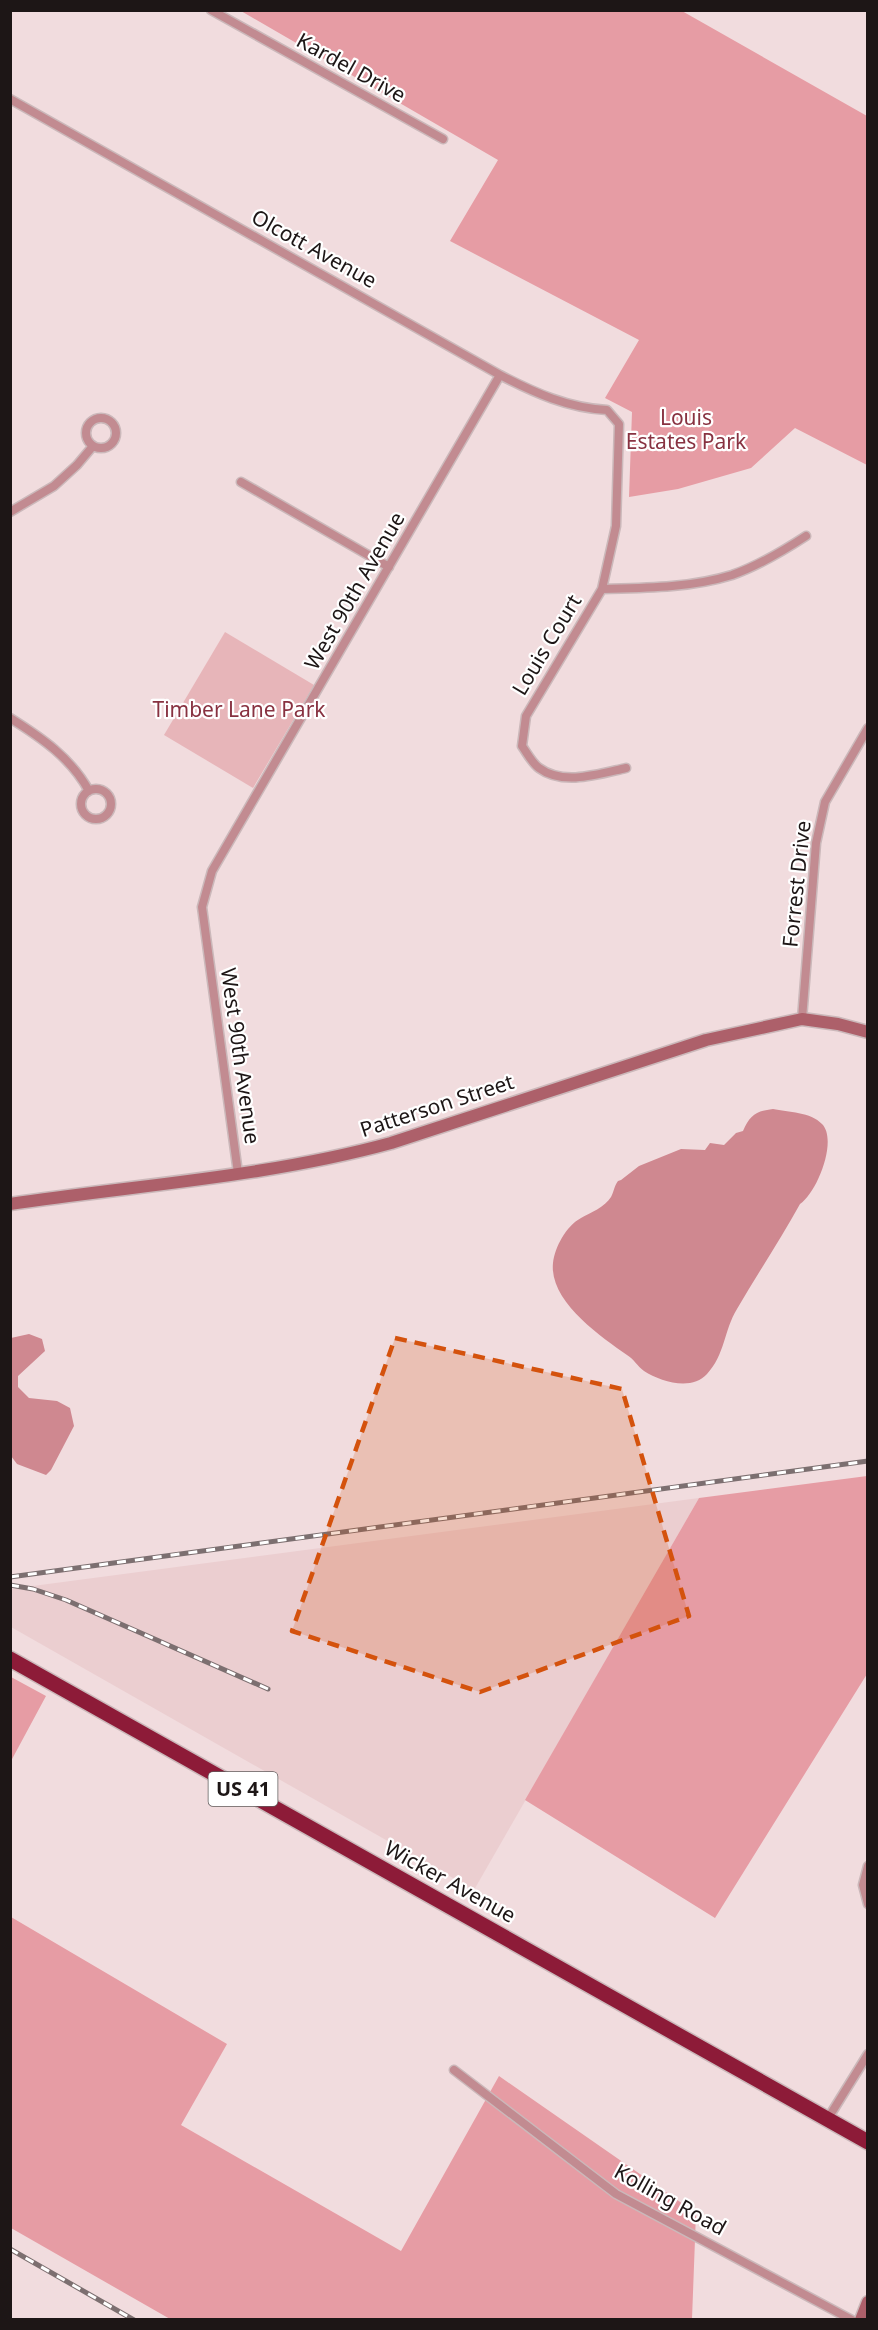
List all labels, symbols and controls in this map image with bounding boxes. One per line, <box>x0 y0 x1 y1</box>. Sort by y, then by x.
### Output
street label: Kardel Drive <box>292 26 411 109</box>
street label: Olcott Avenue <box>247 202 382 294</box>
park label: Louis Estates Park <box>626 403 747 455</box>
street label: West 90th Avenue <box>298 506 411 675</box>
street label: Louis Court <box>505 589 587 700</box>
park label: Timber Lane Park <box>152 695 326 723</box>
street label: Forrest Drive <box>775 819 817 949</box>
street label: West 90th Avenue <box>215 966 267 1146</box>
street label: Patterson Street <box>356 1067 517 1143</box>
road number: US 41 <box>208 1772 278 1806</box>
street label: Wicker Avenue <box>380 1834 521 1929</box>
street label: Kolling Road <box>610 2157 731 2241</box>

